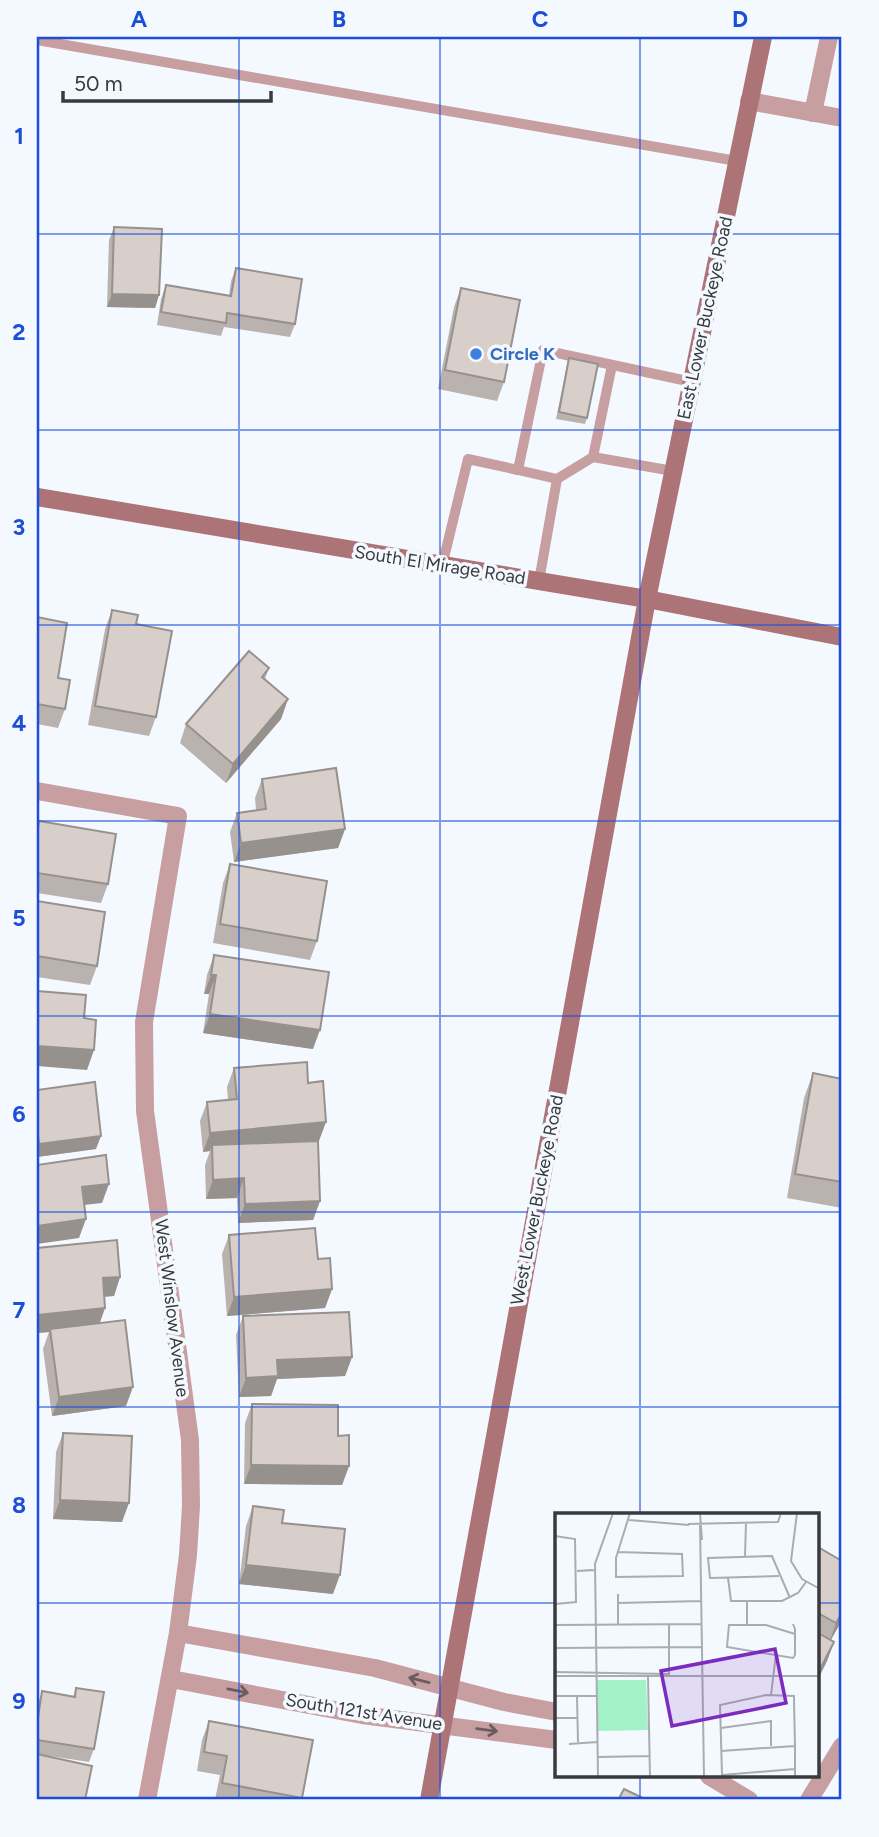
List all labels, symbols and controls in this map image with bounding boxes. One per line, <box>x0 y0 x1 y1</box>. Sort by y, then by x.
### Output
text: A <box>131 5 148 33</box>
text: B <box>332 5 346 33</box>
text: C <box>532 5 549 33</box>
text: D <box>732 5 748 33</box>
scale bar <box>63 60 271 104</box>
text: 50 m <box>74 71 123 96</box>
text: 1 <box>14 122 24 150</box>
street label: East Lower Buckeye Road <box>673 214 737 422</box>
text: 2 <box>12 318 26 346</box>
place label: Circle K <box>490 343 555 365</box>
marker: Circle K <box>468 346 484 362</box>
text: 3 <box>13 513 25 541</box>
street label: South El Mirage Road <box>353 541 527 589</box>
text: 4 <box>12 709 26 737</box>
text: 5 <box>12 904 26 932</box>
street label: West Lower Buckeye Road <box>506 1093 568 1307</box>
text: 6 <box>12 1100 26 1128</box>
street label: West Winslow Avenue <box>150 1218 194 1399</box>
text: 7 <box>13 1296 26 1324</box>
text: 8 <box>12 1491 26 1519</box>
inset map <box>555 1513 820 1778</box>
one-way arrow <box>408 1672 430 1685</box>
one-way arrow <box>226 1685 249 1699</box>
text: 9 <box>12 1687 26 1715</box>
street label: South 121st Avenue <box>284 1689 444 1735</box>
one-way arrow <box>475 1724 498 1737</box>

